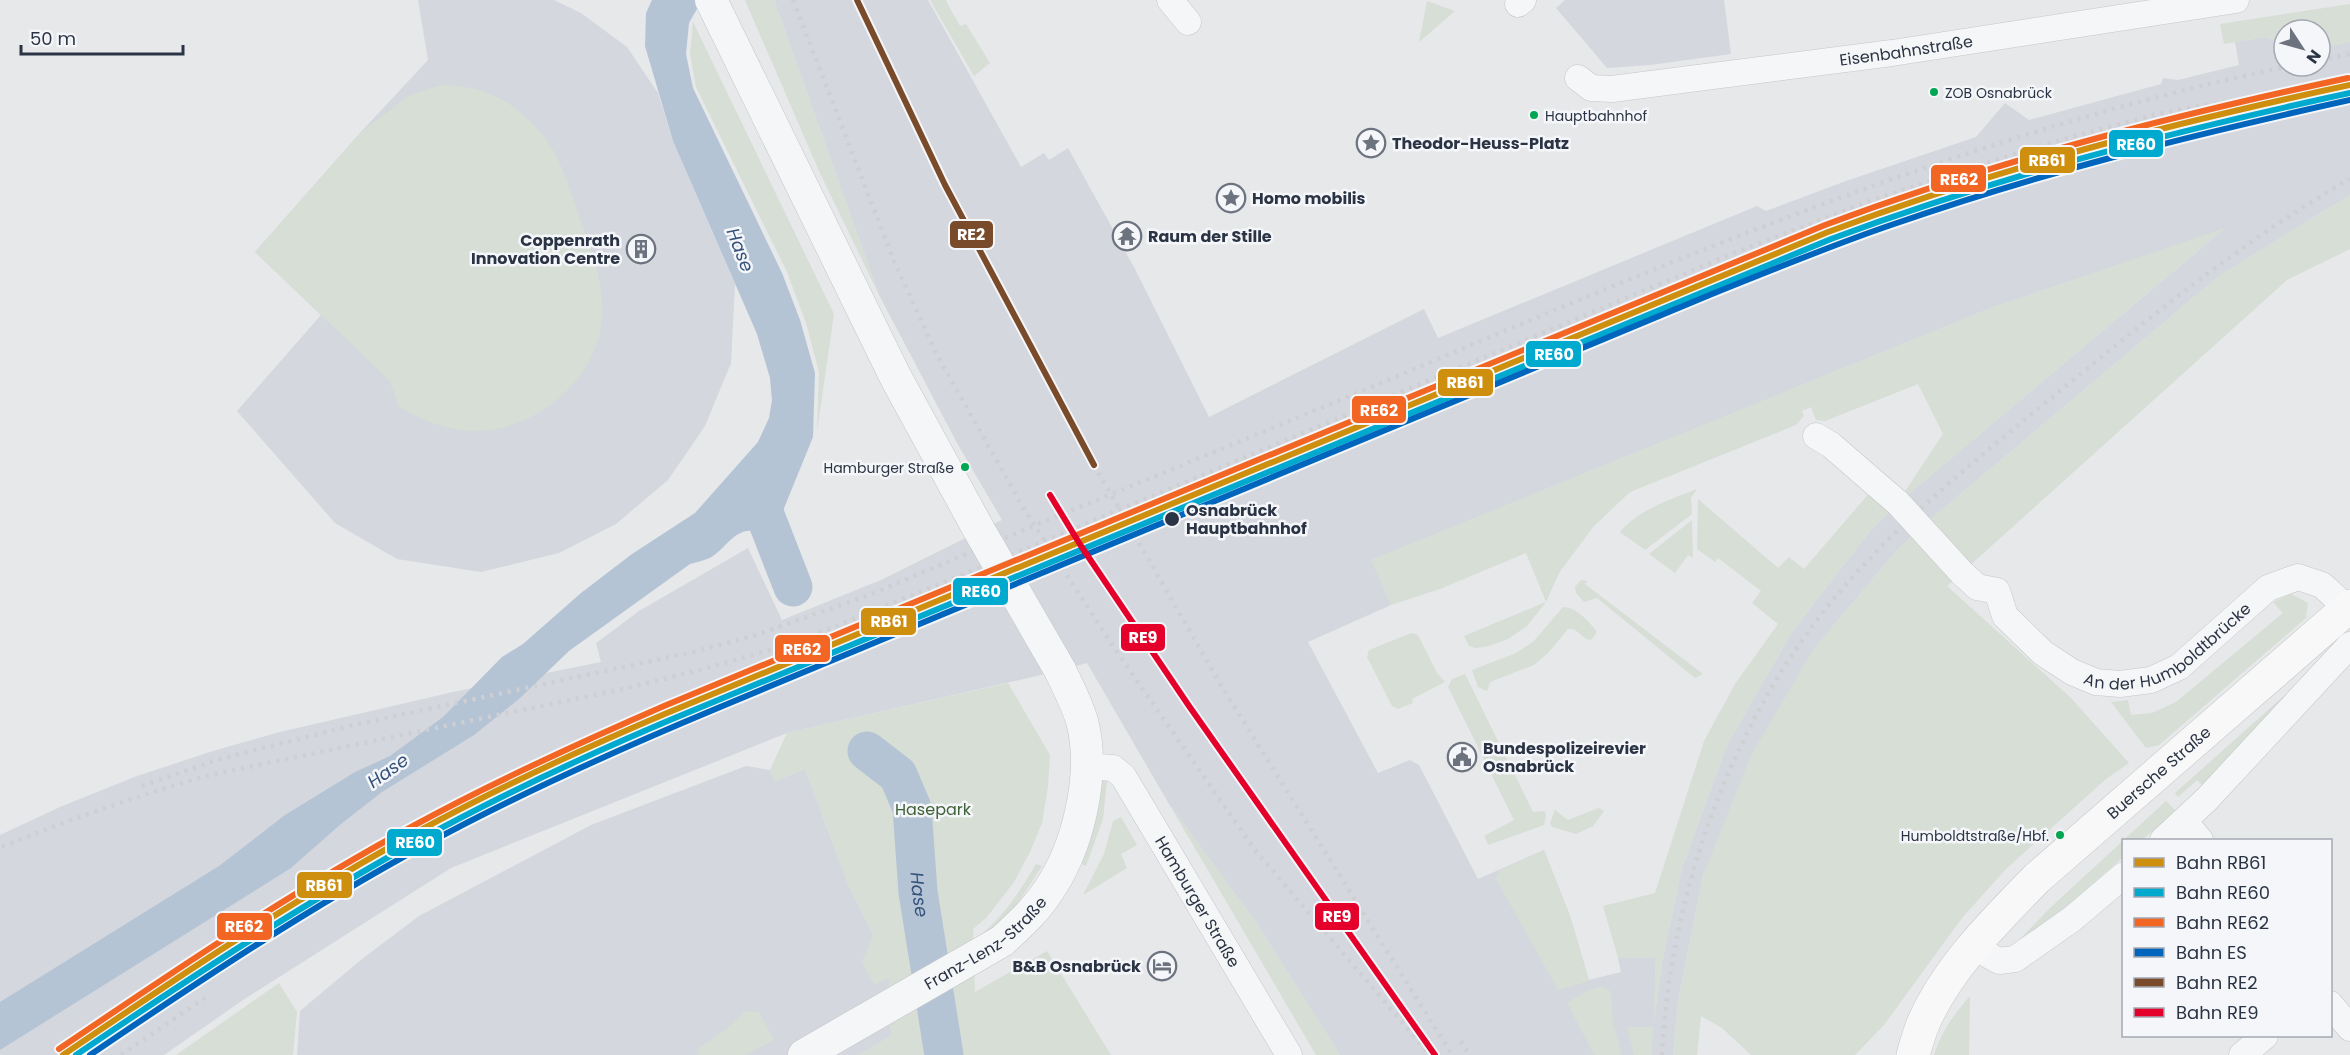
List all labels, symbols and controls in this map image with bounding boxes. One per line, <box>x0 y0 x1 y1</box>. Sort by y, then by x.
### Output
scale bar <box>21 18 183 56</box>
north arrow <box>2272 18 2332 78</box>
text: 50 m <box>30 26 76 51</box>
street label: Eisenbahnstraße <box>1838 30 1975 72</box>
text: N <box>2301 45 2327 68</box>
place label: ZOB Osnabrück <box>1945 83 2053 103</box>
marker: ZOB Osnabrück <box>1928 86 1940 98</box>
place label: Hauptbahnhof <box>1545 106 1647 126</box>
marker: Hauptbahnhof <box>1528 109 1540 121</box>
place icon: Theodor-Heuss-Platz <box>1355 127 1387 159</box>
line badge: RE60 <box>2108 129 2164 158</box>
place label: Theodor-Heuss-Platz <box>1392 132 1569 155</box>
text: RE60 <box>2116 133 2156 156</box>
line badge: RB61 <box>2019 146 2076 174</box>
text: RB61 <box>2028 149 2066 172</box>
line badge: RE62 <box>1930 164 1987 193</box>
text: RE62 <box>1940 168 1978 191</box>
place icon: Homo mobilis <box>1215 182 1247 214</box>
place label: Homo mobilis <box>1252 187 1366 210</box>
line badge: RE2 <box>949 220 994 249</box>
temple icon: Raum der Stille <box>1111 220 1143 252</box>
text: RE2 <box>957 223 985 246</box>
water label: Hase <box>721 224 760 275</box>
place label: Raum der Stille <box>1148 225 1272 248</box>
place label: Coppenrath Innovation Centre <box>471 229 620 270</box>
building icon: Coppenrath Innovation Centre <box>625 233 657 265</box>
line badge: RE60 <box>1525 340 1582 368</box>
text: RE60 <box>1534 343 1574 366</box>
line badge: RB61 <box>1437 368 1494 397</box>
text: RB61 <box>1446 371 1484 394</box>
line badge: RE62 <box>1351 395 1407 424</box>
text: RE62 <box>1360 399 1398 422</box>
place label: Hamburger Straße <box>823 458 954 478</box>
marker: Hamburger Straße <box>959 461 971 473</box>
place label: Osnabrück Hauptbahnhof <box>1186 499 1307 540</box>
marker: Osnabrück Hauptbahnhof <box>1163 510 1181 528</box>
line badge: RE60 <box>952 577 1009 606</box>
text: RE60 <box>961 580 1001 603</box>
street label: An der Humboldtbrücke <box>2080 597 2256 696</box>
line badge: RB61 <box>860 607 917 636</box>
text: RB61 <box>870 610 908 633</box>
line badge: RE9 <box>1120 623 1166 652</box>
text: RE9 <box>1129 626 1158 649</box>
line badge: RE62 <box>774 634 831 663</box>
text: RE62 <box>783 638 821 661</box>
street label: Buersche Straße <box>2102 721 2216 824</box>
place label: Bundespolizeirevier Osnabrück <box>1483 737 1646 778</box>
public building icon: Bundespolizeirevier Osnabrück <box>1446 741 1478 773</box>
water label: Hase <box>362 747 413 794</box>
park label: Hasepark <box>895 798 972 821</box>
place label: Humboldtstraße/Hbf. <box>1901 826 2049 846</box>
line badge: RE60 <box>386 828 443 857</box>
marker: Humboldtstraße/Hbf. <box>2054 829 2066 841</box>
text: RE60 <box>395 831 435 854</box>
street label: Hamburger Straße <box>1149 832 1245 972</box>
legend <box>2122 839 2332 1037</box>
text: Bahn RB61 <box>2176 850 2266 875</box>
line badge: RB61 <box>296 871 353 899</box>
water label: Hase <box>905 871 935 919</box>
text: RB61 <box>305 874 343 897</box>
text: Bahn RE60 <box>2176 880 2270 905</box>
street label: Franz-Lenz-Straße <box>920 892 1052 995</box>
line badge: RE9 <box>1314 902 1360 931</box>
text: RE9 <box>1323 905 1352 928</box>
text: Bahn RE62 <box>2176 910 2269 935</box>
line badge: RE62 <box>216 912 273 941</box>
text: RE62 <box>225 915 263 938</box>
text: Bahn ES <box>2176 940 2247 965</box>
hotel icon: B&B Osnabrück <box>1146 950 1178 982</box>
place label: B&B Osnabrück <box>1013 955 1141 978</box>
text: Bahn RE2 <box>2176 970 2258 995</box>
text: Bahn RE9 <box>2176 1000 2259 1025</box>

